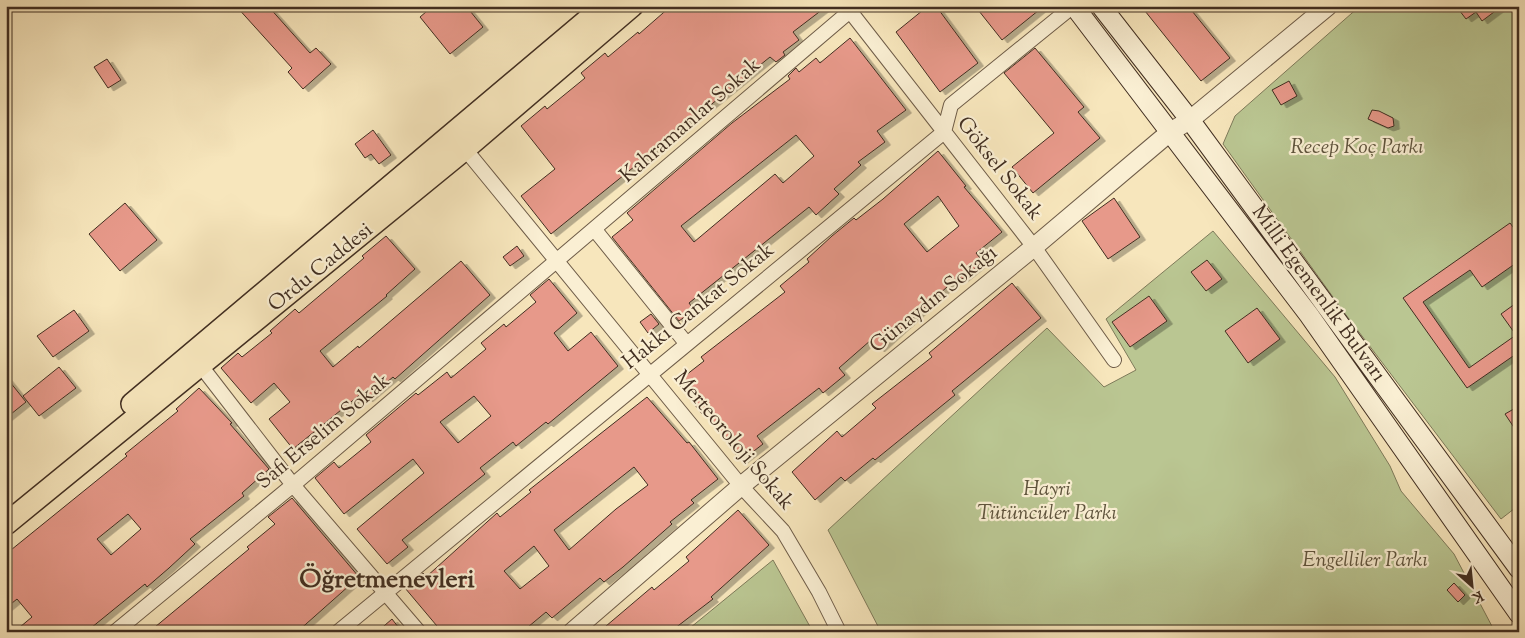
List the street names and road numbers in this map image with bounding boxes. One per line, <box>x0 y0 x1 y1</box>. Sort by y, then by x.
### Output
street label: Kahramanlar Sokak <box>614 51 768 191</box>
street label: Göksel Sokak <box>949 111 1050 228</box>
street label: Milli Egemenlik Bulvarı <box>1243 199 1393 389</box>
street label: Ordu Caddesi <box>262 216 380 320</box>
street label: Hakkı Cankat Sokak <box>617 236 782 378</box>
street label: Günaydın Sokağı <box>864 239 1004 361</box>
street label: Merteoroloji Sokak <box>666 365 801 518</box>
street label: Safi Erselim Sokak <box>251 367 398 497</box>

